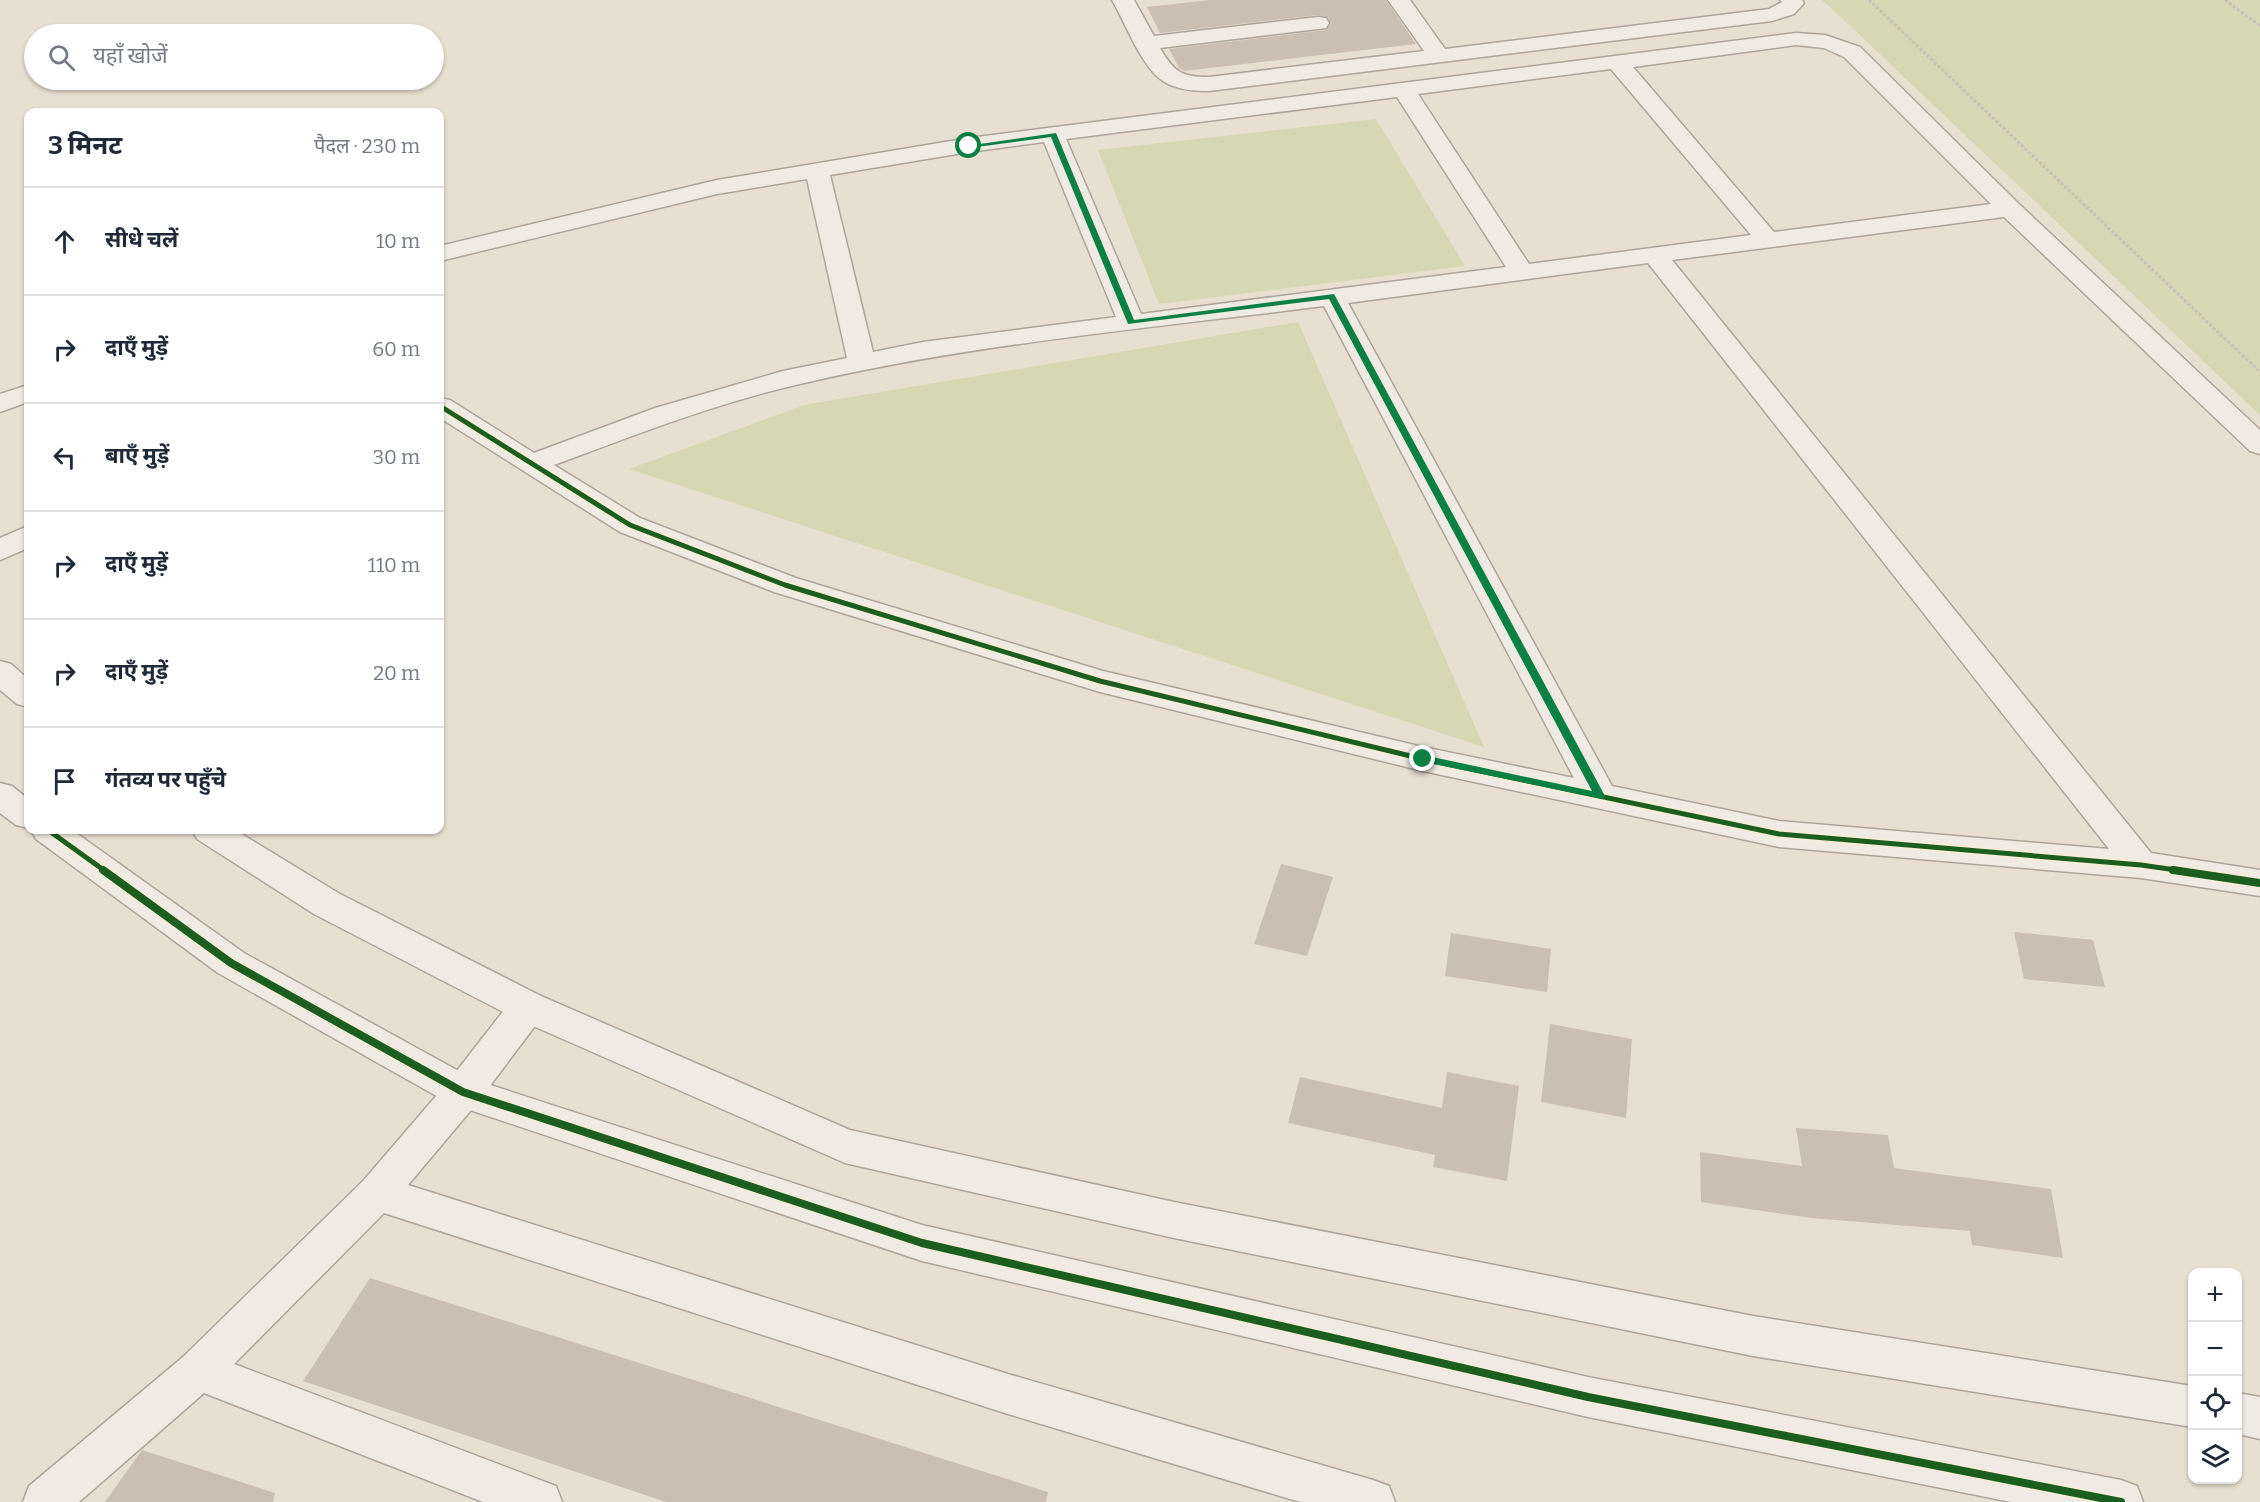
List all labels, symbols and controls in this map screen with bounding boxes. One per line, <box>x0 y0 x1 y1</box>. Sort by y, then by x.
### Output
search box <box>24 24 444 90</box>
icon: search <box>45 41 78 74</box>
text: यहाँ खोजें <box>93 42 168 69</box>
text: 3 मिनट <box>48 130 122 161</box>
route start <box>955 132 981 158</box>
text: पैदल · 230 m <box>314 134 420 158</box>
icon: ahead <box>48 225 81 258</box>
text: सीधे चलें <box>105 226 178 253</box>
text: 10 m <box>376 229 420 253</box>
icon: right <box>48 333 81 366</box>
text: दाएँ मुड़ें <box>105 334 168 361</box>
text: 60 m <box>372 337 420 361</box>
icon: left <box>48 441 81 474</box>
text: बाएँ मुड़ें <box>105 442 169 469</box>
text: 30 m <box>373 445 420 469</box>
icon: right <box>48 549 81 582</box>
text: दाएँ मुड़ें <box>105 550 168 577</box>
text: 110 m <box>368 553 420 577</box>
icon: right <box>48 657 81 690</box>
text: दाएँ मुड़ें <box>105 658 168 685</box>
text: 20 m <box>373 661 420 685</box>
route end <box>1409 745 1435 771</box>
icon: arrive <box>48 765 81 798</box>
text: गंतव्य पर पहुँचे <box>105 766 226 793</box>
map controls <box>2188 1268 2242 1484</box>
button: + <box>2188 1268 2242 1322</box>
button: − <box>2188 1322 2242 1376</box>
button: locate <box>2188 1376 2242 1430</box>
button: layers <box>2188 1430 2242 1484</box>

